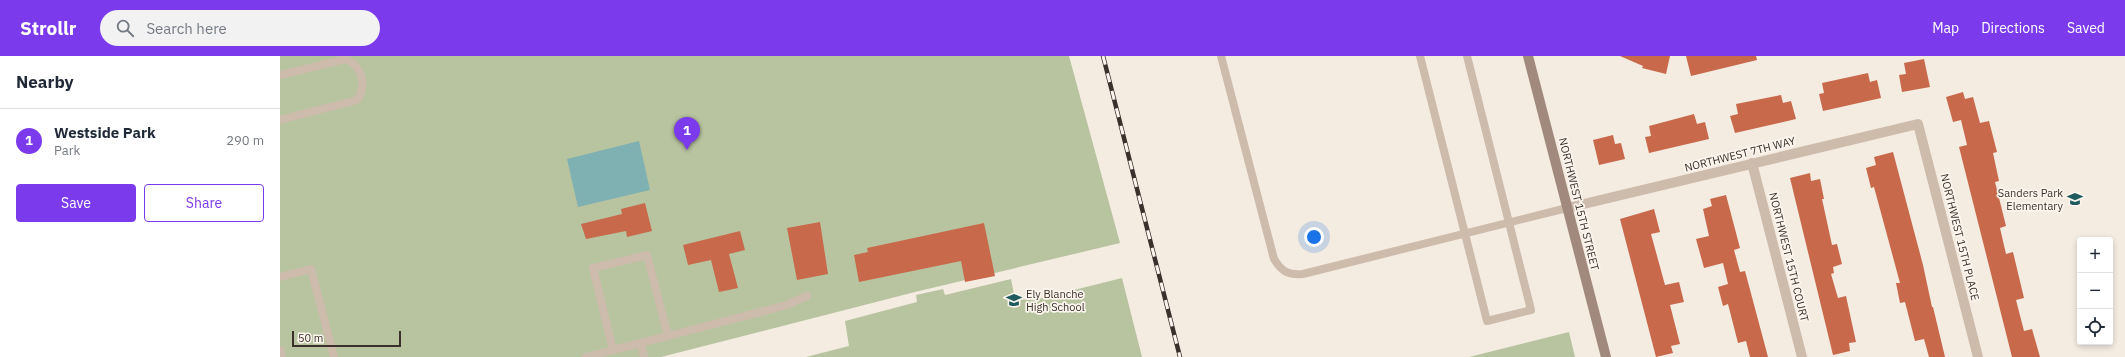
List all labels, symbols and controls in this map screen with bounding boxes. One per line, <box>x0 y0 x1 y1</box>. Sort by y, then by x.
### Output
search box <box>100 10 380 46</box>
text: Strollr <box>20 16 76 40</box>
icon: search <box>114 17 136 39</box>
text: Search here <box>146 19 227 38</box>
text: Map <box>1932 19 1959 37</box>
text: Directions <box>1981 19 2045 37</box>
text: Saved <box>2067 19 2105 37</box>
text: Nearby <box>16 71 74 93</box>
pin: 1 <box>674 117 700 150</box>
text: Westside Park <box>54 123 156 142</box>
text: 1 <box>25 132 33 149</box>
text: 290 m <box>226 132 264 149</box>
street label: NORTHWEST 7TH WAY <box>1683 133 1797 175</box>
street label: NORTHWEST 15TH STREET <box>1556 136 1602 273</box>
text: Park <box>54 142 80 159</box>
street label: NORTHWEST 15TH PLACE <box>1937 172 1983 302</box>
button: Save <box>16 184 136 222</box>
button: Share <box>144 184 264 222</box>
place label: Sanders Park Elementary <box>1998 186 2063 213</box>
school or university icon: Sanders Park Elementary <box>2066 190 2084 208</box>
street label: NORTHWEST 15TH COURT <box>1766 191 1812 324</box>
your location <box>1304 227 1324 247</box>
map controls <box>2077 237 2113 345</box>
button: + <box>2077 237 2113 273</box>
button: − <box>2077 273 2113 309</box>
place label: Ely Blanche High School <box>1026 287 1085 314</box>
school or university icon: Ely Blanche High School <box>1005 291 1023 309</box>
button: locate <box>2077 309 2113 345</box>
scale bar <box>292 329 401 348</box>
text: 50 m <box>298 331 323 345</box>

